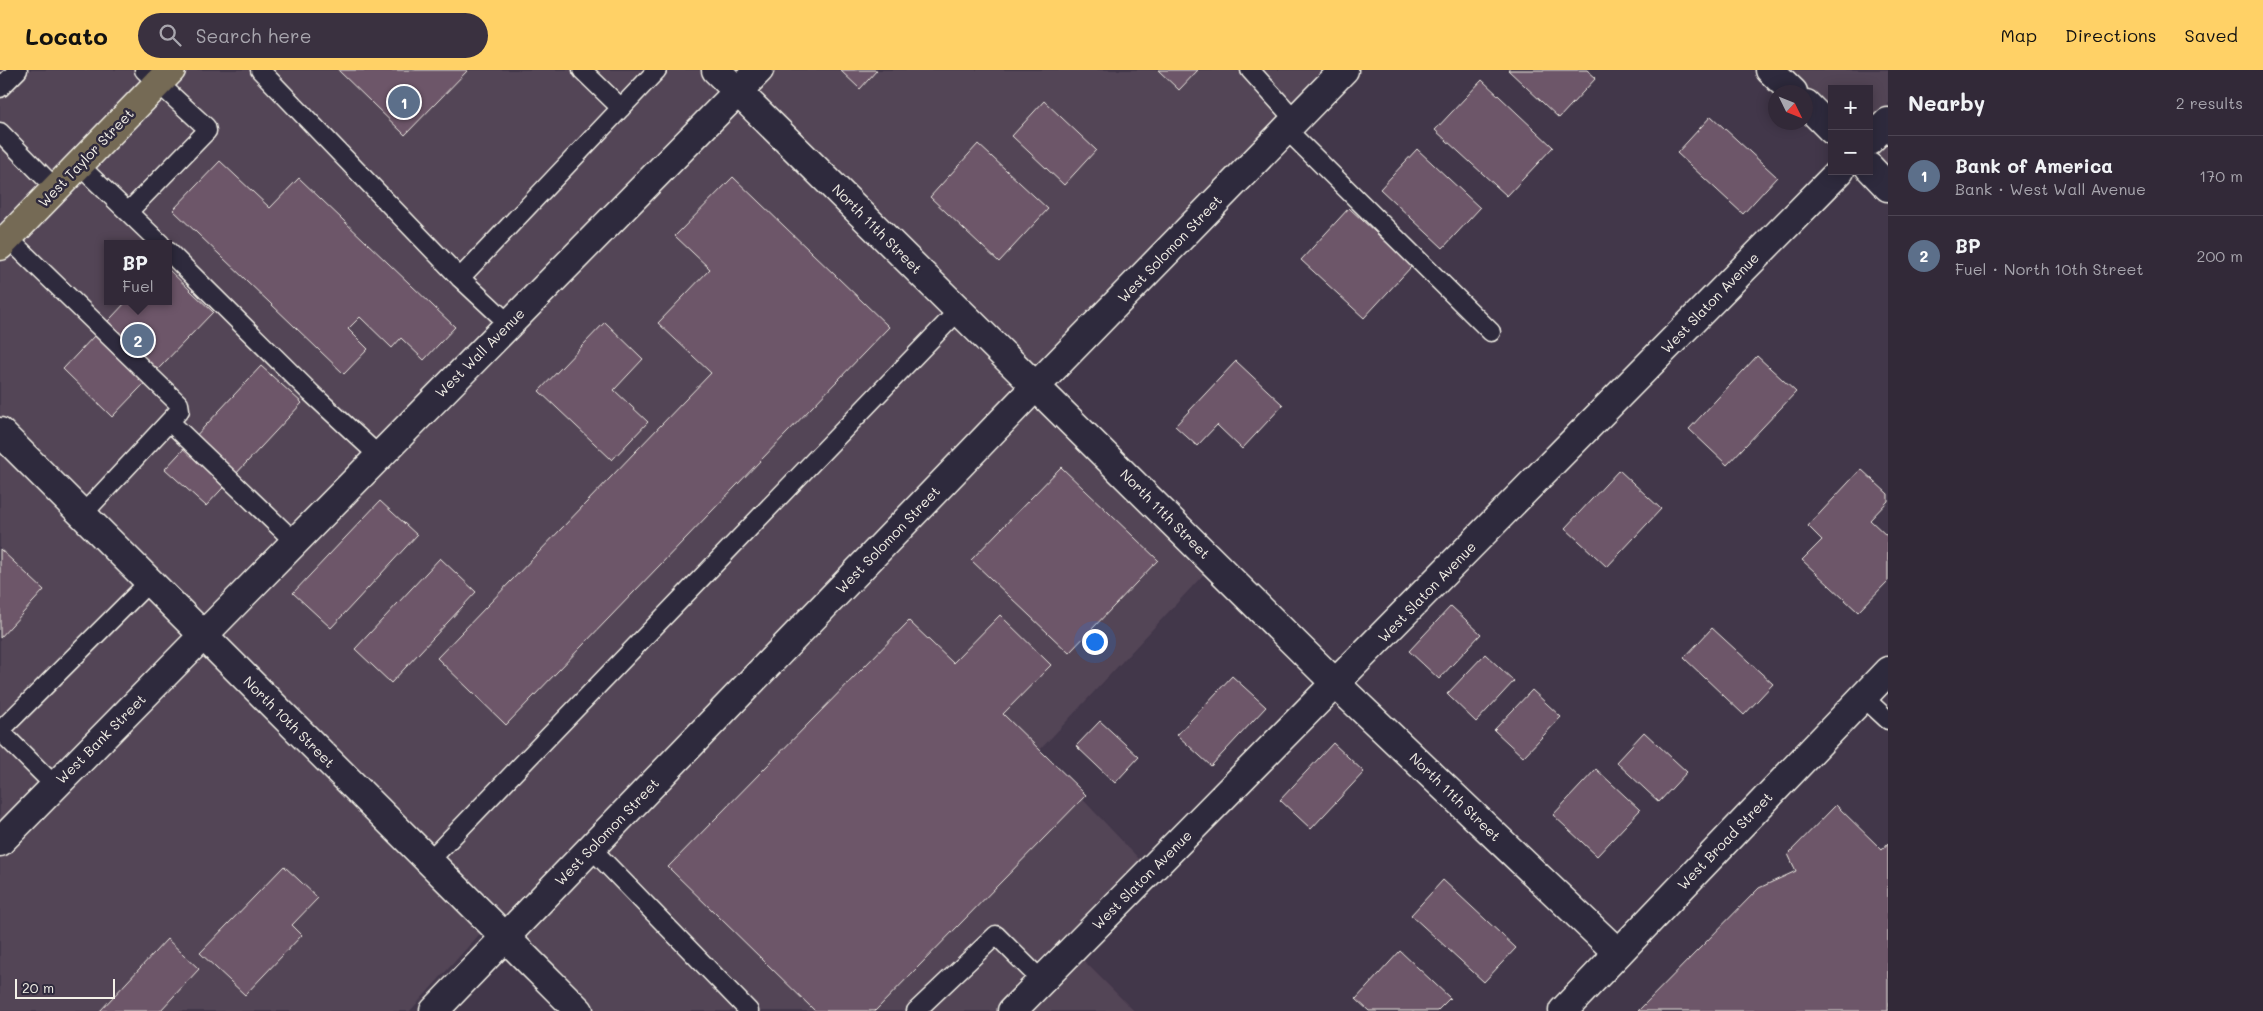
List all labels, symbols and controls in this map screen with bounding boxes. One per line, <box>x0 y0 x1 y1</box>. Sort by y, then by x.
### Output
search box <box>138 13 488 58</box>
text: Locato <box>25 20 108 51</box>
icon: search <box>156 21 184 49</box>
text: Search here <box>196 23 311 48</box>
text: Map <box>2000 23 2037 47</box>
text: Directions <box>2065 23 2157 47</box>
text: Saved <box>2185 23 2238 47</box>
pin: 1 <box>388 83 420 121</box>
north arrow <box>1768 85 1813 130</box>
map controls <box>1828 85 1873 175</box>
button: + <box>1828 85 1873 130</box>
text: Nearby <box>1908 89 1985 116</box>
text: 2 results <box>2176 92 2243 113</box>
street label: West Taylor Street <box>34 104 138 211</box>
button: − <box>1828 130 1873 175</box>
text: Bank of America <box>1955 153 2113 178</box>
text: 1 <box>1920 165 1928 186</box>
text: 170 m <box>2199 165 2243 186</box>
text: Bank · West Wall Avenue <box>1955 178 2146 199</box>
street label: North 11th Street <box>828 180 926 278</box>
street label: West Solomon Street <box>1113 191 1226 307</box>
text: BP <box>1955 233 1981 258</box>
popup <box>104 240 172 305</box>
text: 2 <box>1920 245 1928 266</box>
text: 200 m <box>2196 245 2243 266</box>
street label: West Slaton Avenue <box>1656 248 1763 357</box>
text: BP <box>122 250 148 275</box>
text: Fuel · North 10th Street <box>1955 258 2143 279</box>
text: Fuel <box>122 275 154 296</box>
street label: West Wall Avenue <box>431 304 529 402</box>
pin: 2 <box>122 321 154 359</box>
street label: North 11th Street <box>1116 465 1214 563</box>
street label: West Solomon Street <box>831 482 944 598</box>
street label: West Slaton Avenue <box>1373 537 1480 646</box>
your location <box>1082 629 1108 655</box>
street label: North 10th Street <box>239 672 339 772</box>
street label: West Bank Street <box>51 689 150 788</box>
street label: North 11th Street <box>1406 748 1505 845</box>
street label: West Solomon Street <box>550 774 663 890</box>
street label: West Broad Street <box>1673 788 1776 894</box>
street label: West Slaton Avenue <box>1088 826 1196 934</box>
scale bar <box>15 976 115 999</box>
text: 20 m <box>22 978 54 997</box>

